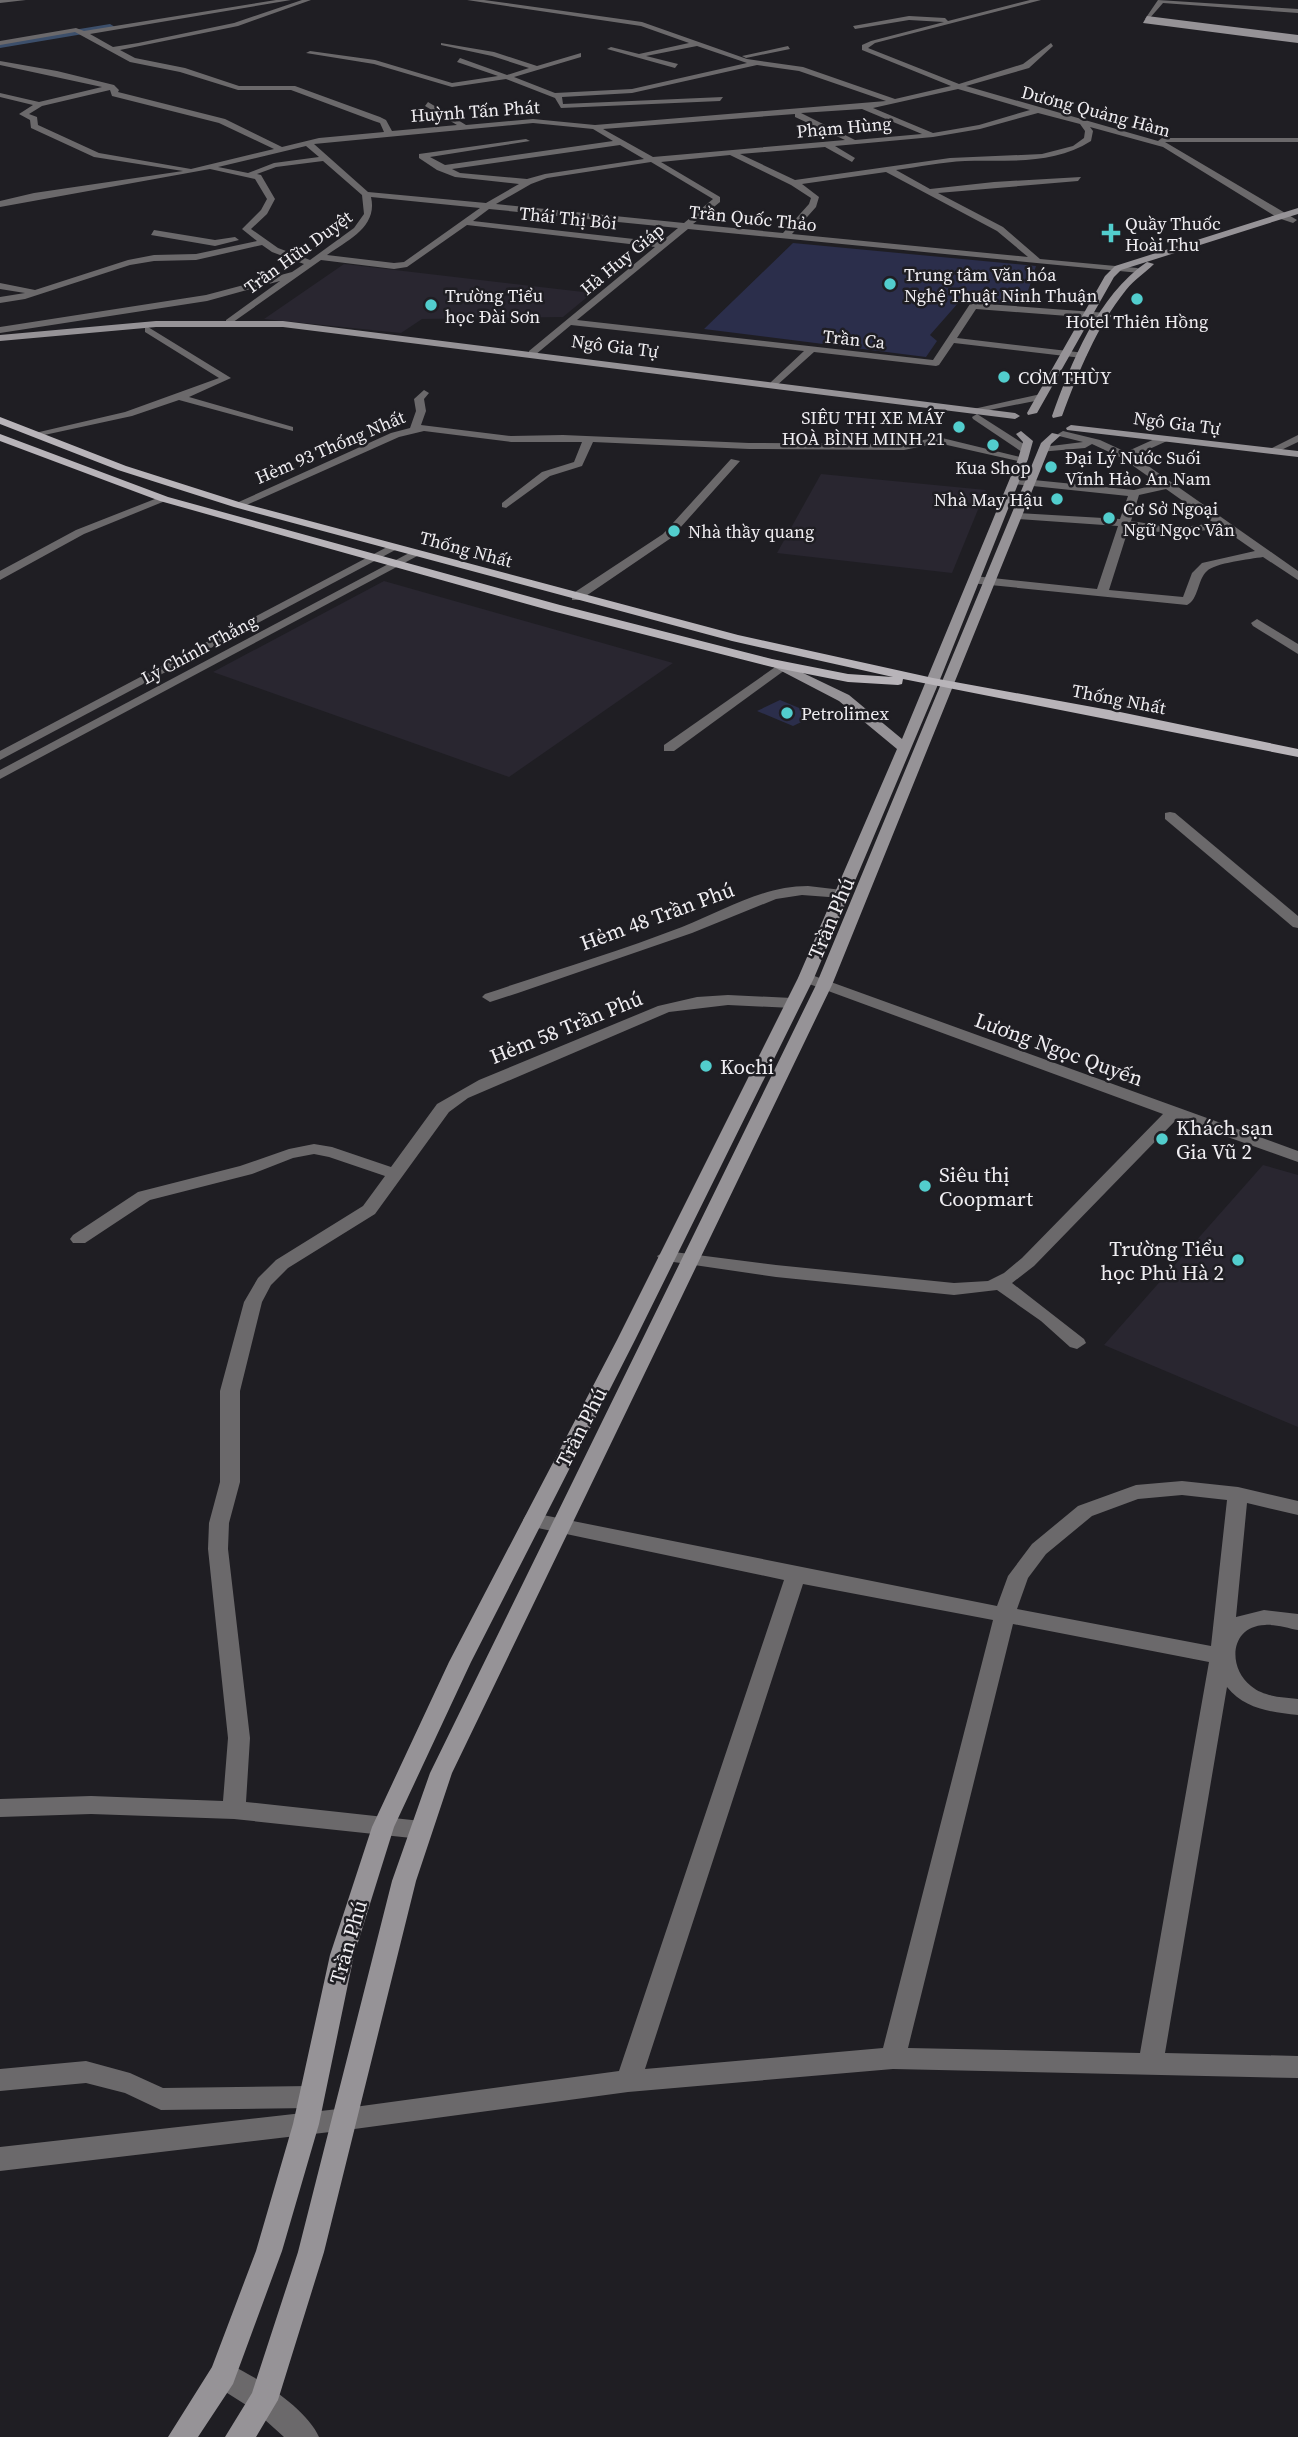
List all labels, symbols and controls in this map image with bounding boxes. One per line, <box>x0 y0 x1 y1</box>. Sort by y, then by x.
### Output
street label: Dương Quảng Hàm <box>1019 79 1173 143</box>
street label: Huỳnh Tấn Phát <box>410 94 541 128</box>
street label: Phạm Hùng <box>795 110 893 144</box>
street label: Trần Quốc Thảo <box>688 199 818 237</box>
street label: Thái Thị Bôi <box>518 200 618 236</box>
street label: Trần Hữu Duyệt <box>239 204 357 300</box>
place label: Quầy Thuốc Hoài Thu <box>1125 211 1221 257</box>
street label: Hà Huy Giáp <box>575 217 669 301</box>
marker: Quầy Thuốc Hoài Thu <box>1103 225 1119 241</box>
place label: Trung tâm Văn hóa Nghệ Thuật Ninh Thuận <box>904 262 1097 308</box>
marker: Trung tâm Văn hóa Nghệ Thuật Ninh Thuận <box>882 276 898 292</box>
place label: Trường Tiểu học Đài Sơn <box>445 283 543 329</box>
marker: Hotel Thiên Hồng <box>1129 291 1145 307</box>
marker: Trường Tiểu học Đài Sơn <box>423 297 439 313</box>
place label: Hotel Thiên Hồng <box>1066 309 1208 334</box>
street label: Trần Ca <box>822 323 887 355</box>
street label: Ngô Gia Tự <box>570 328 661 364</box>
place label: CƠM THÙY <box>1018 365 1112 390</box>
marker: CƠM THÙY <box>996 369 1012 385</box>
street label: Hẻm 93 Thống Nhất <box>251 404 409 490</box>
place label: SIÊU THỊ XE MÁY HOÀ BÌNH MINH 21 <box>782 405 946 451</box>
street label: Ngô Gia Tự <box>1132 405 1223 441</box>
marker: SIÊU THỊ XE MÁY HOÀ BÌNH MINH 21 <box>951 419 967 435</box>
marker: Kua Shop <box>985 437 1001 453</box>
place label: Đại Lý Nước Suối Vĩnh Hảo An Nam <box>1065 445 1211 491</box>
place label: Kua Shop <box>955 455 1031 480</box>
marker: Đại Lý Nước Suối Vĩnh Hảo An Nam <box>1043 459 1059 475</box>
place label: Nhà May Hậu <box>934 487 1043 512</box>
marker: Nhà May Hậu <box>1049 491 1065 507</box>
place label: Cơ Sở Ngoại Ngữ Ngọc Vân <box>1123 496 1235 542</box>
marker: Cơ Sở Ngoại Ngữ Ngọc Vân <box>1101 510 1117 526</box>
place label: Nhà thầy quang <box>688 519 814 544</box>
marker: Nhà thầy quang <box>666 523 682 539</box>
street label: Thống Nhất <box>417 525 515 573</box>
street label: Lý Chính Thắng <box>137 608 261 690</box>
street label: Thống Nhất <box>1070 678 1168 720</box>
place label: Petrolimex <box>801 701 890 726</box>
marker: Petrolimex <box>779 705 795 721</box>
street label: Trần Phú <box>801 873 861 963</box>
street label: Hẻm 48 Trần Phú <box>576 875 738 957</box>
street label: Hẻm 58 Trần Phú <box>485 983 647 1071</box>
street label: Lương Ngọc Quyến <box>971 1005 1147 1093</box>
place label: Kochi <box>720 1052 774 1081</box>
marker: Kochi <box>698 1058 714 1074</box>
place label: Khách sạn Gia Vũ 2 <box>1176 1113 1274 1166</box>
marker: Khách sạn Gia Vũ 2 <box>1154 1131 1170 1147</box>
place label: Siêu thị Coopmart <box>939 1160 1033 1213</box>
marker: Siêu thị Coopmart <box>917 1178 933 1194</box>
place label: Trường Tiểu học Phủ Hà 2 <box>1100 1234 1224 1287</box>
marker: Trường Tiểu học Phủ Hà 2 <box>1230 1252 1246 1268</box>
street label: Trần Phú <box>549 1382 613 1472</box>
street label: Trần Phú <box>322 1897 374 1987</box>

